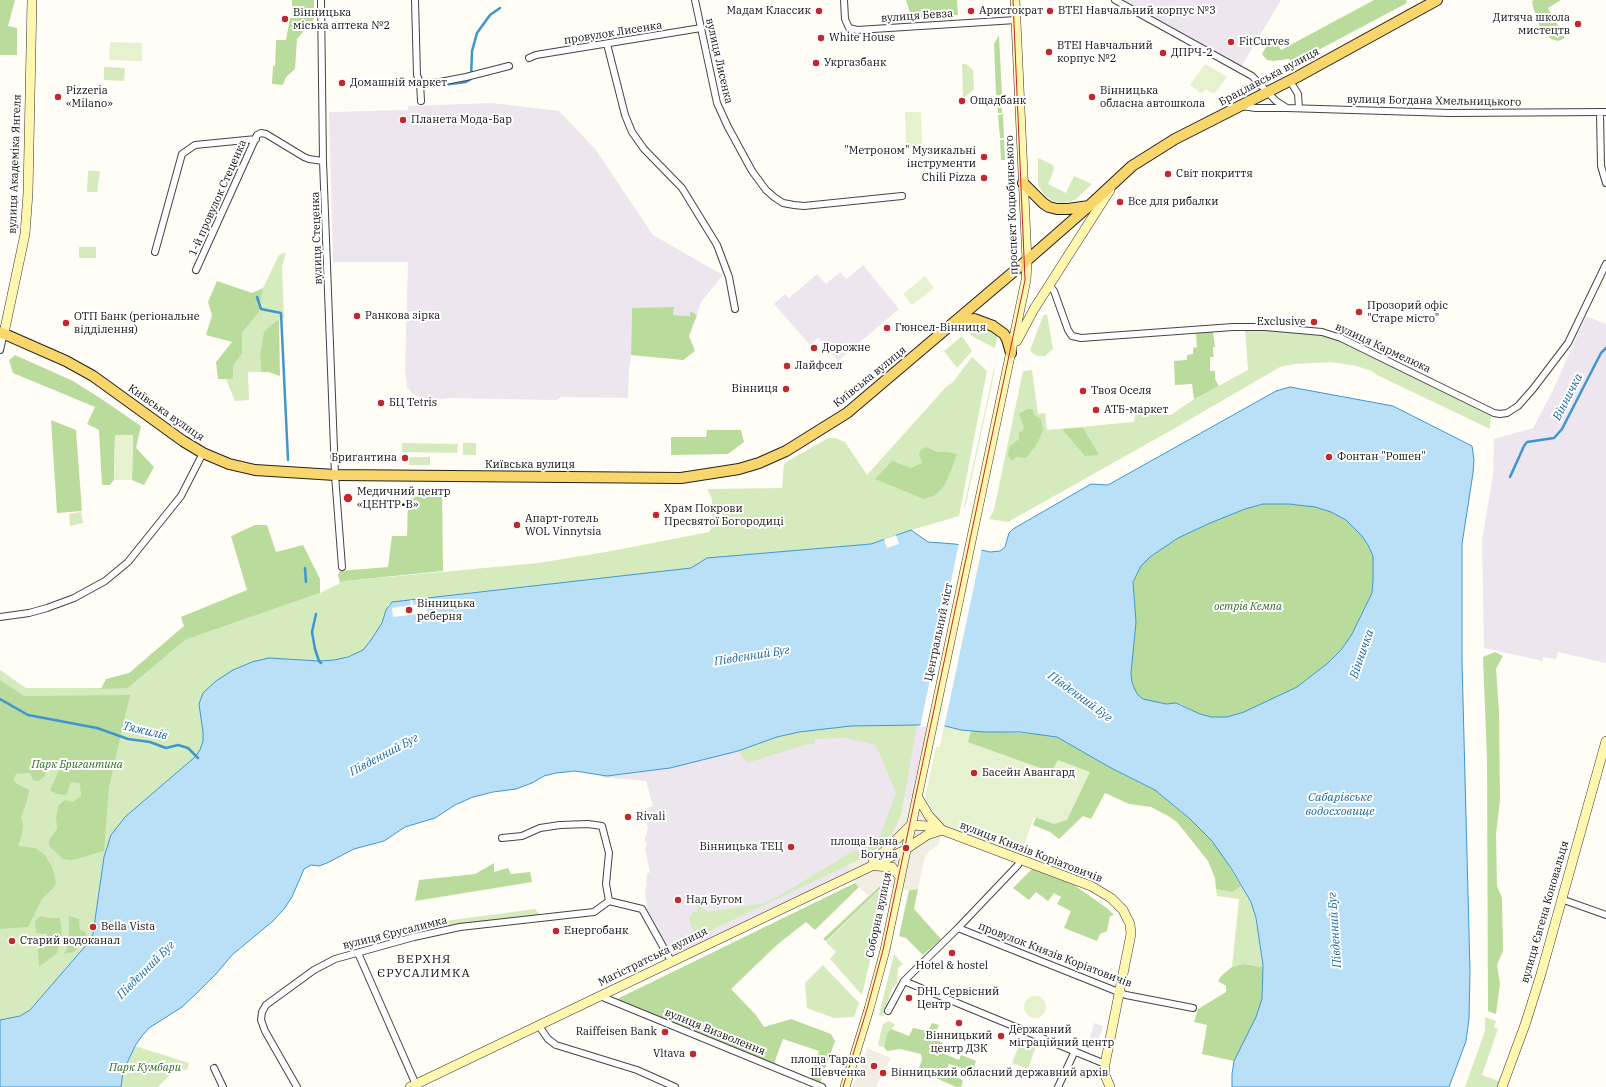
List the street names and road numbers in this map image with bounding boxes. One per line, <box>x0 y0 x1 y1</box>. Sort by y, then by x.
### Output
street label: вулиця Бевза <box>881 7 953 25</box>
street label: вулиця Лисенка <box>703 17 735 105</box>
street label: провулок Лисенка <box>563 19 663 47</box>
street label: Брацлавська вулиця <box>1217 45 1321 109</box>
street label: вулиця Богдана Хмельницького <box>1347 93 1521 109</box>
street label: вулиця Академіка Янгеля <box>6 94 24 234</box>
street label: проспект Коцюбинського <box>1003 135 1021 275</box>
street label: 1-й провулок Стеценка <box>186 138 250 258</box>
street label: вулиця Стеценка <box>309 191 325 285</box>
street label: вулиця Кармелюка <box>1333 320 1433 376</box>
street label: Київська вулиця <box>831 344 909 410</box>
street label: Київська вулиця <box>125 382 207 444</box>
street label: Київська вулиця <box>485 458 575 472</box>
street label: Центральний міст <box>922 582 956 682</box>
street label: вулиця Князів Коріатовичів <box>958 819 1104 885</box>
street label: вулиця Євгена Коновальця <box>1518 839 1572 985</box>
street label: Соборна вулиця <box>863 871 895 959</box>
street label: вулиця Єрусалимка <box>341 914 449 952</box>
street label: провулок Князів Коріатовичів <box>976 920 1134 990</box>
street label: Магістратська вулиця <box>596 925 710 989</box>
street label: вулиця Визволення <box>663 1006 767 1058</box>

